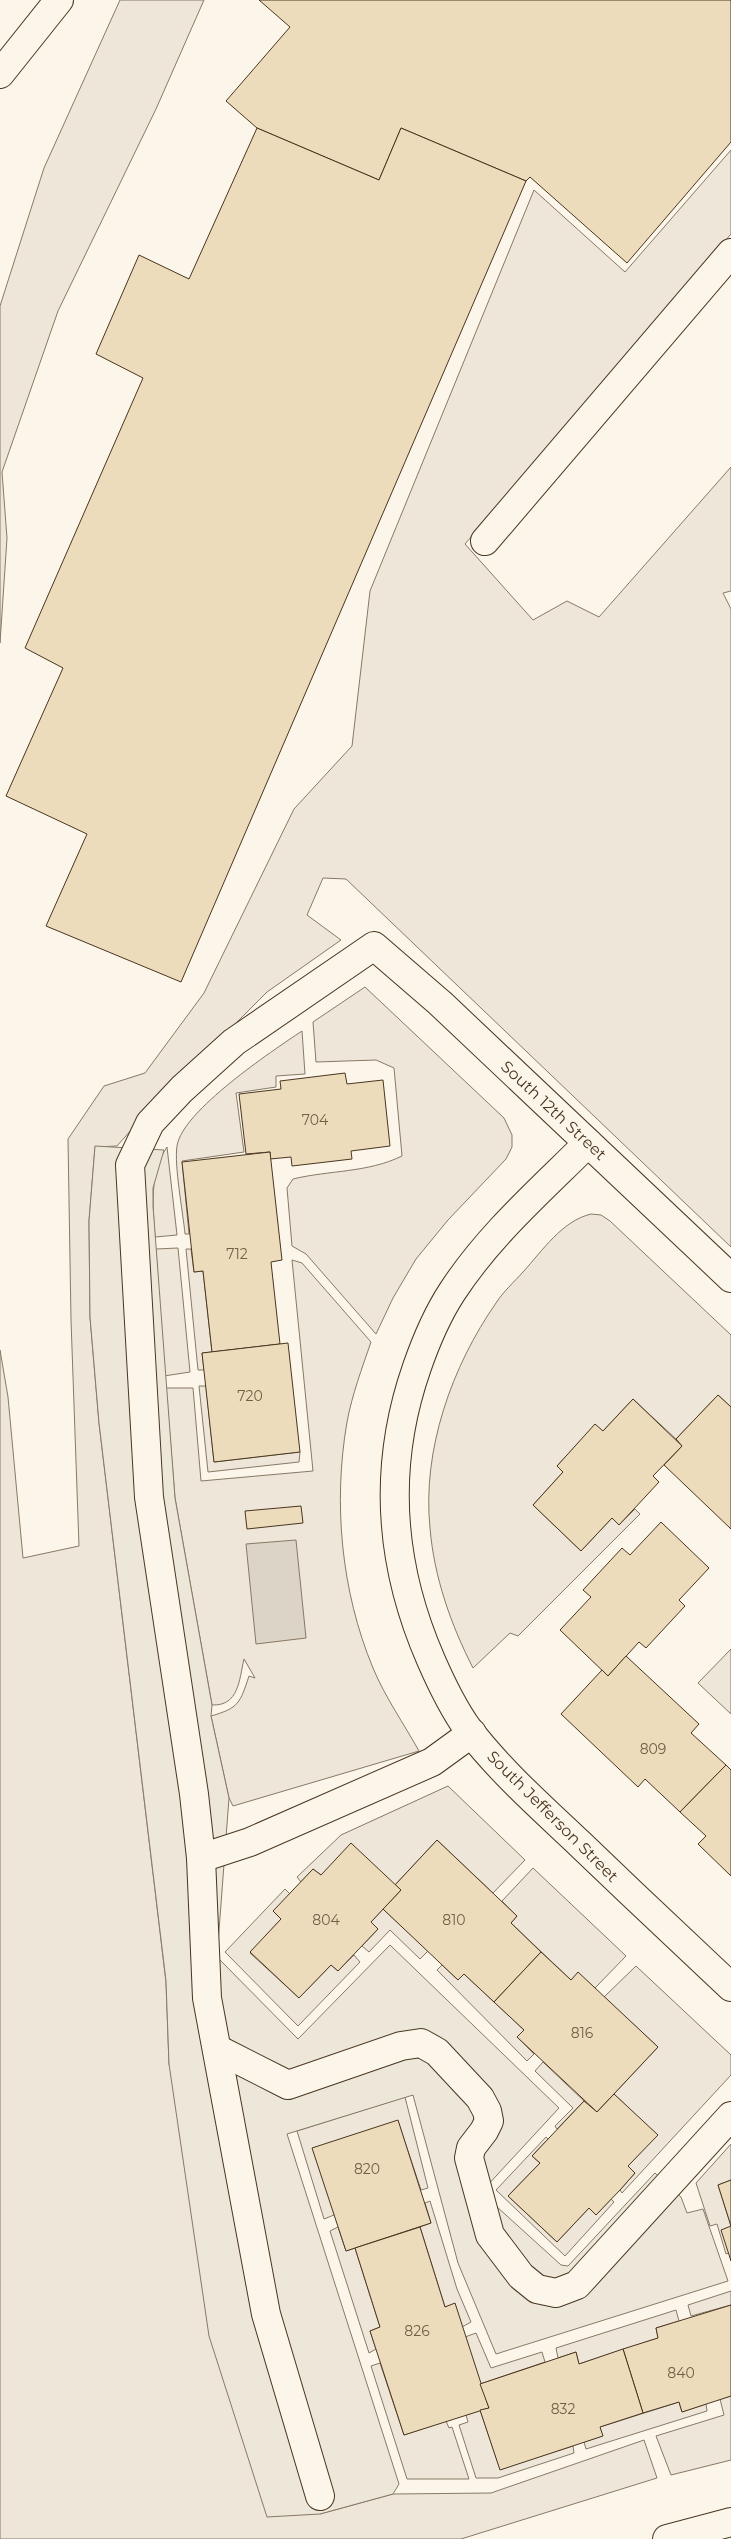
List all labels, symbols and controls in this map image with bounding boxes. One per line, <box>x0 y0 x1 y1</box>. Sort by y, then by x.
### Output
street label: South 12th Street <box>497 1057 611 1164</box>
house number: 704 <box>302 1111 329 1129</box>
house number: 712 <box>226 1245 248 1263</box>
house number: 720 <box>237 1387 263 1405</box>
house number: 809 <box>640 1740 666 1758</box>
street label: South Jefferson Street <box>483 1747 623 1886</box>
house number: 804 <box>312 1911 340 1929</box>
house number: 810 <box>442 1911 466 1929</box>
house number: 816 <box>571 2024 594 2042</box>
house number: 820 <box>354 2160 380 2178</box>
house number: 826 <box>404 2322 430 2340</box>
house number: 840 <box>667 2364 695 2382</box>
house number: 832 <box>551 2400 575 2418</box>

